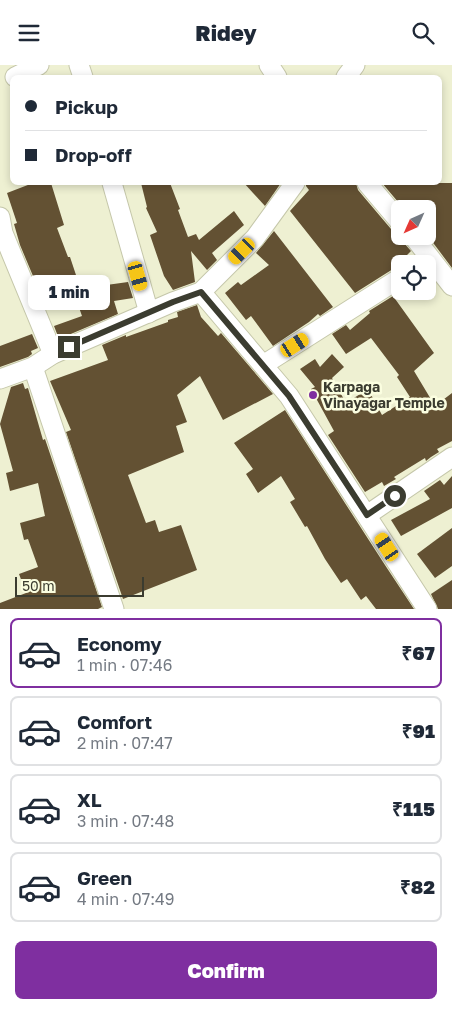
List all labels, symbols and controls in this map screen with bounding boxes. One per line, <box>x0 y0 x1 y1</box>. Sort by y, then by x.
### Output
icon: menu <box>15 19 43 47</box>
text: Ridey <box>195 19 257 46</box>
icon: search <box>409 19 437 47</box>
text: Pickup <box>55 95 118 118</box>
text: Drop-off <box>55 143 132 166</box>
north arrow <box>391 200 436 245</box>
map controls <box>391 200 436 300</box>
car <box>226 235 257 267</box>
button: locate <box>391 255 436 300</box>
car <box>126 260 149 292</box>
callout: 1 min <box>28 275 110 309</box>
text: 1 min <box>49 282 89 302</box>
car <box>278 331 311 359</box>
route end <box>58 336 80 358</box>
place label: Karpaga Vinayagar Temple <box>323 378 445 411</box>
marker: Karpaga Vinayagar Temple <box>307 389 319 401</box>
route start <box>384 485 406 507</box>
car <box>372 530 401 564</box>
scale bar <box>15 574 144 597</box>
text: 50 m <box>22 577 55 594</box>
icon: car <box>17 631 62 676</box>
text: Economy <box>77 632 162 655</box>
text: ₹67 <box>401 641 435 664</box>
text: 1 min · 07:46 <box>77 655 173 675</box>
icon: car <box>17 709 62 754</box>
text: Comfort <box>77 710 152 733</box>
text: ₹91 <box>402 719 435 742</box>
text: 2 min · 07:47 <box>77 733 173 753</box>
icon: car <box>17 787 62 832</box>
text: XL <box>77 788 102 811</box>
text: ₹115 <box>392 797 435 820</box>
text: 3 min · 07:48 <box>77 811 174 831</box>
icon: car <box>17 865 62 910</box>
text: Green <box>77 866 132 889</box>
text: ₹82 <box>400 875 435 898</box>
text: 4 min · 07:49 <box>77 889 175 909</box>
button: Confirm <box>15 941 437 999</box>

